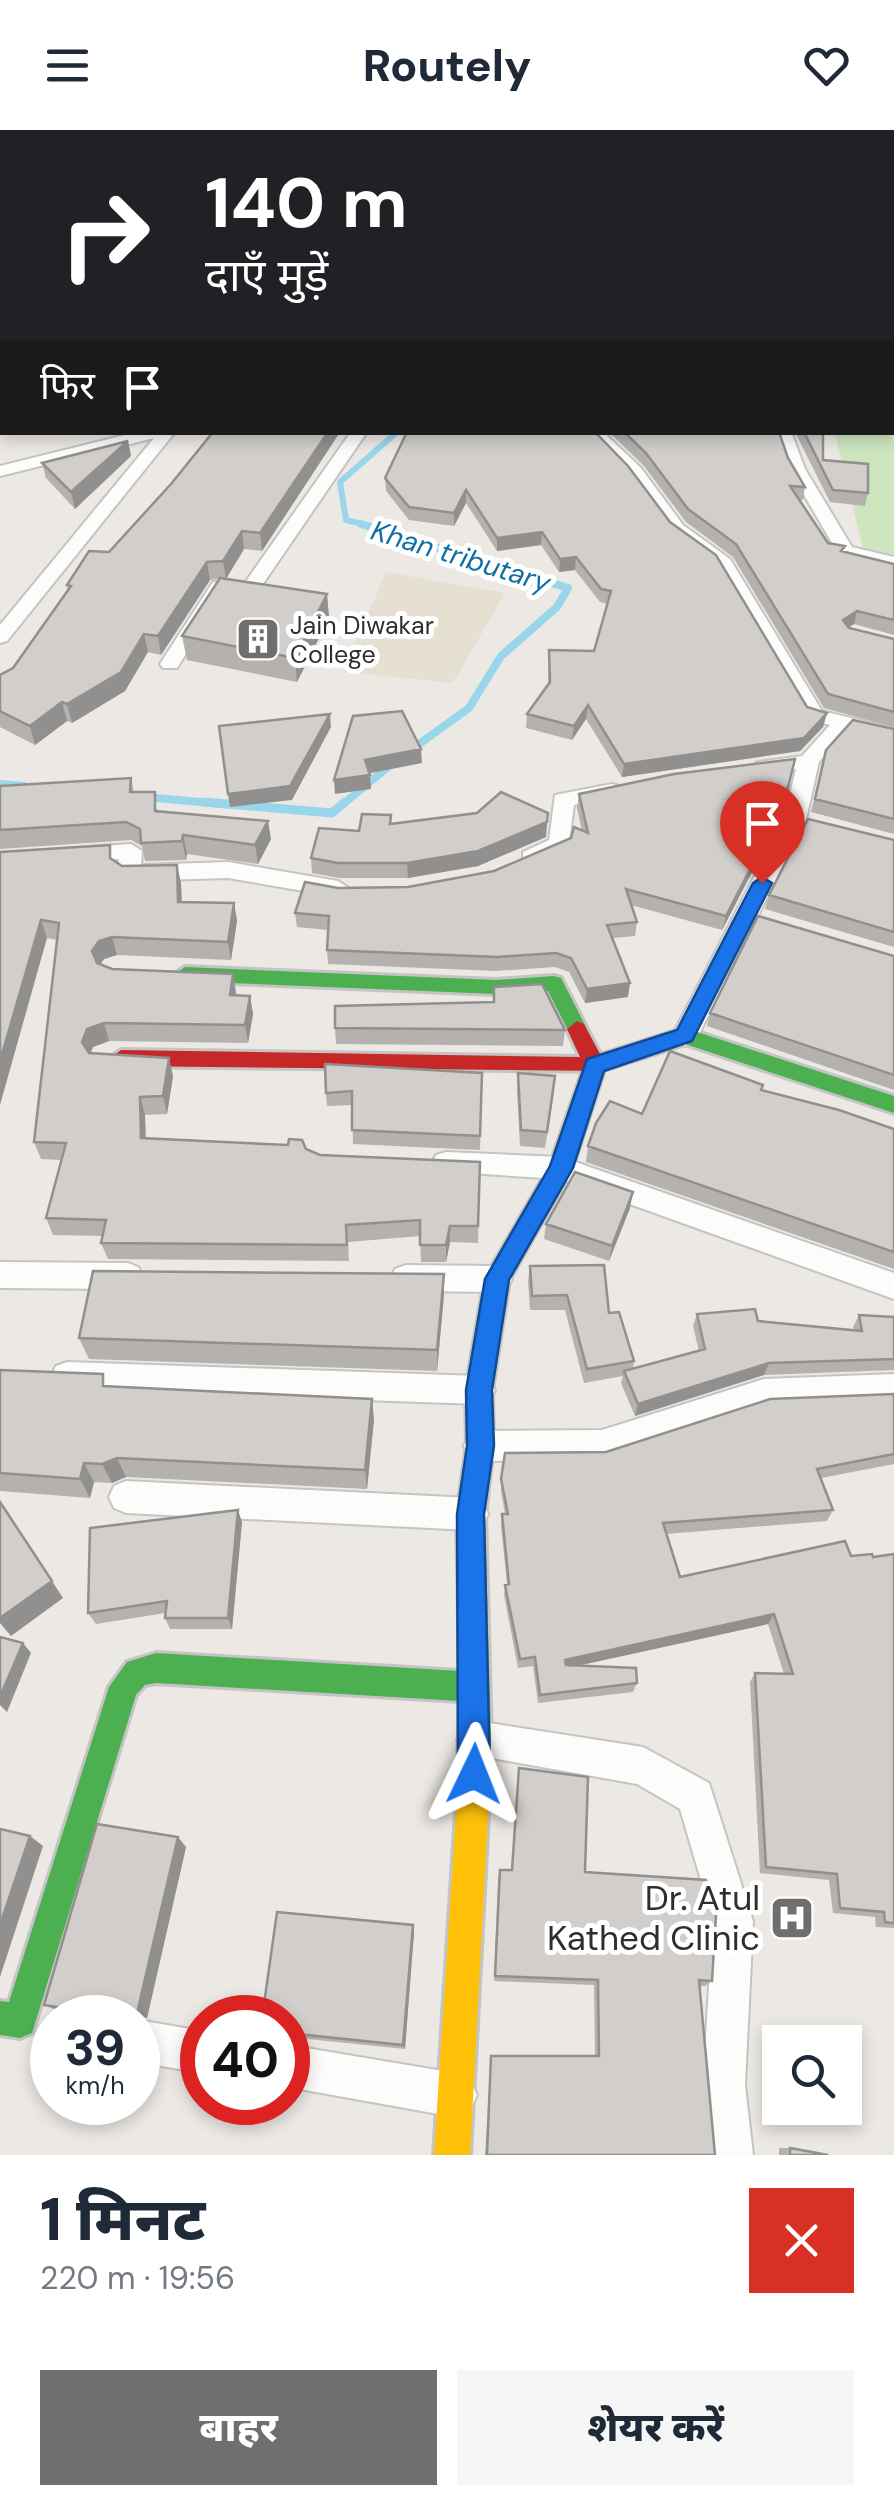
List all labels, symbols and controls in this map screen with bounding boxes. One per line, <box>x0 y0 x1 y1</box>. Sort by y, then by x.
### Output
text: Routely <box>363 36 531 95</box>
icon: menu <box>40 38 95 93</box>
icon: heart <box>799 38 854 93</box>
text: 140 m <box>205 158 408 249</box>
icon: right <box>40 170 170 300</box>
text: दाएँ मुड़ें <box>205 246 328 305</box>
icon: arrive <box>115 360 170 415</box>
text: फिर <box>40 361 95 411</box>
water label: Khan tributary <box>367 512 556 602</box>
place label: Jain Diwakar College <box>290 609 434 671</box>
building icon: Jain Diwakar College <box>235 616 281 662</box>
pin <box>720 781 805 884</box>
icon: arrive <box>735 796 790 851</box>
position arrow <box>422 1722 526 1826</box>
place label: Dr. Atul Kathed Clinic <box>547 1875 760 1961</box>
hospital icon: Dr. Atul Kathed Clinic <box>769 1895 815 1941</box>
speed limit sign: 40 <box>180 1995 310 2125</box>
text: 39 <box>65 2015 125 2081</box>
map controls <box>762 2025 862 2125</box>
button: search <box>762 2025 862 2125</box>
text: km/h <box>65 2069 125 2102</box>
text: 1 मिनट <box>40 2180 205 2259</box>
button: close <box>749 2188 854 2293</box>
text: 220 m · 19:56 <box>40 2257 235 2299</box>
button: बाहर <box>40 2370 437 2485</box>
button: शेयर करें <box>457 2370 854 2485</box>

